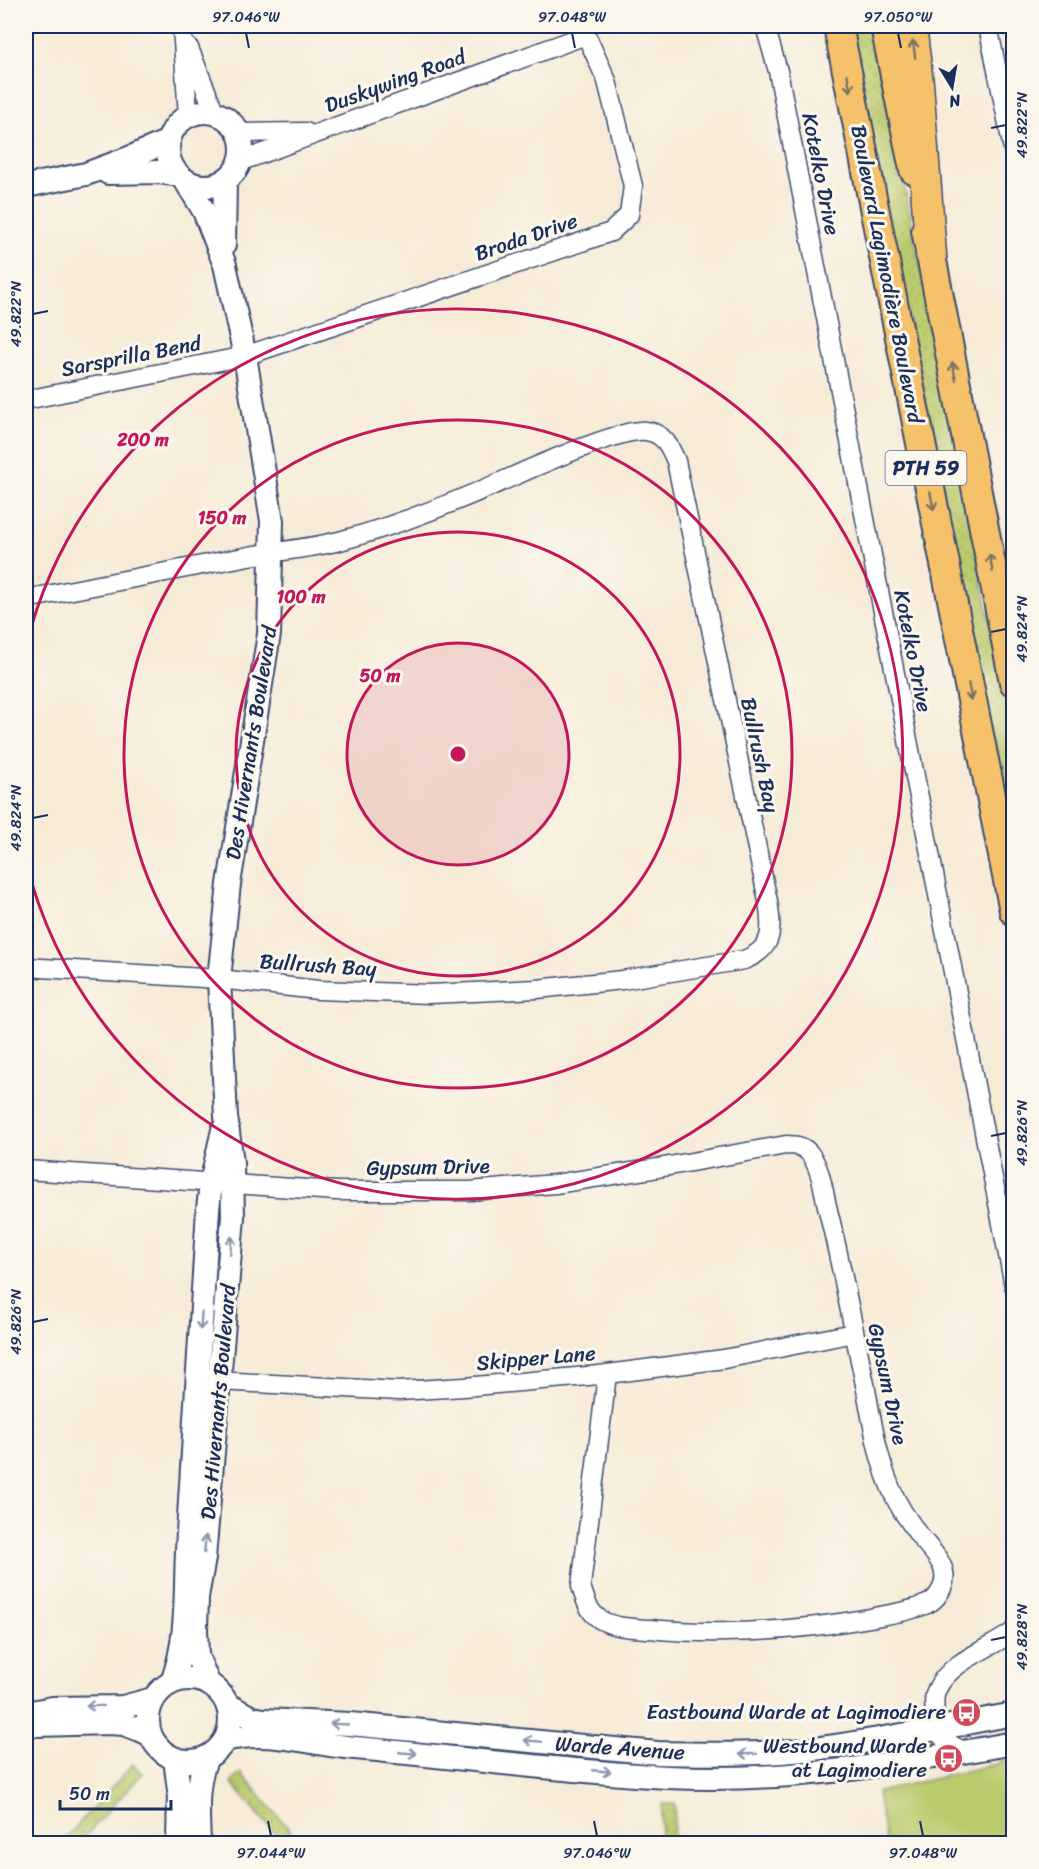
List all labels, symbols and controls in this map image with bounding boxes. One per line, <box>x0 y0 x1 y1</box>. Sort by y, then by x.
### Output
text: 97.046°W <box>212 4 280 30</box>
text: 97.048°W <box>538 4 607 30</box>
text: 97.050°W <box>864 4 933 30</box>
street label: Duskywing Road <box>319 37 473 124</box>
one-way arrow <box>908 40 919 60</box>
north arrow <box>922 57 982 117</box>
one-way arrow <box>844 73 855 92</box>
text: N <box>946 86 964 117</box>
text: 49.822°N <box>1009 91 1035 158</box>
street label: Kotelko Drive <box>791 110 852 239</box>
street label: Boulevard Lagimodière Boulevard <box>839 122 935 428</box>
street label: Broda Drive <box>469 202 583 272</box>
text: 49.822°N <box>3 280 29 347</box>
street label: Sarsprilla Bend <box>58 323 206 388</box>
one-way arrow <box>948 362 959 381</box>
text: 200 m <box>116 424 169 456</box>
road number: PTH 59 <box>886 451 966 485</box>
one-way arrow <box>927 490 938 510</box>
text: 150 m <box>198 502 246 534</box>
one-way arrow <box>985 553 996 573</box>
text: 100 m <box>277 581 326 613</box>
street label: Kotelko Drive <box>883 587 944 716</box>
text: 49.824°N <box>1009 595 1035 663</box>
street label: Des Hivernants Boulevard <box>214 621 289 863</box>
text: 50 m <box>360 660 401 692</box>
one-way arrow <box>965 682 976 701</box>
street label: Bullrush Bay <box>729 694 791 816</box>
centre of rings <box>448 744 468 764</box>
text: 49.824°N <box>3 784 29 852</box>
street label: Bullrush Bay <box>258 942 378 988</box>
text: 49.826°N <box>1009 1099 1035 1166</box>
street label: Gypsum Drive <box>366 1147 490 1187</box>
one-way arrow <box>226 1236 237 1256</box>
street label: Des Hivernants Boulevard <box>189 1281 247 1521</box>
text: 49.826°N <box>3 1288 29 1355</box>
one-way arrow <box>195 1310 206 1330</box>
street label: Gypsum Drive <box>857 1320 919 1448</box>
street label: Skipper Lane <box>475 1334 597 1382</box>
one-way arrow <box>200 1535 211 1555</box>
text: 49.828°N <box>1009 1603 1035 1670</box>
place label: Eastbound Warde at Lagimodiere <box>647 1693 946 1731</box>
bus stop icon: Eastbound Warde at Lagimodiere <box>951 1696 983 1728</box>
one-way arrow <box>86 1701 106 1712</box>
one-way arrow <box>329 1718 349 1729</box>
street label: Warde Avenue <box>554 1725 686 1771</box>
place label: Westbound Warde at Lagimodiere <box>763 1727 927 1789</box>
one-way arrow <box>523 1735 543 1746</box>
bus stop icon: Westbound Warde at Lagimodiere <box>932 1742 964 1774</box>
one-way arrow <box>398 1748 418 1759</box>
one-way arrow <box>739 1748 759 1759</box>
one-way arrow <box>592 1766 612 1777</box>
scale bar <box>60 1773 171 1811</box>
text: 50 m <box>69 1778 110 1810</box>
text: 97.044°W <box>237 1840 306 1866</box>
text: 97.046°W <box>563 1840 631 1866</box>
text: 97.048°W <box>889 1840 958 1866</box>

